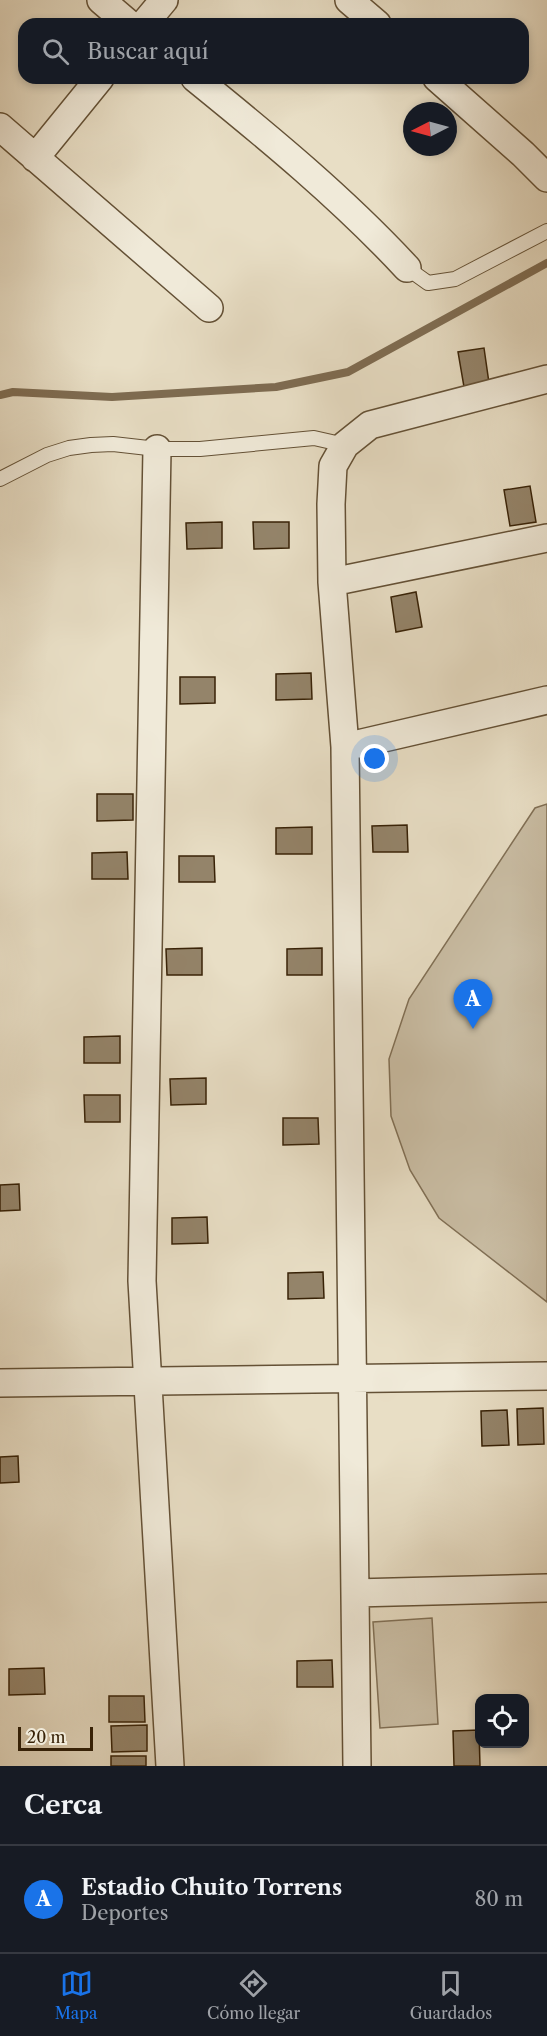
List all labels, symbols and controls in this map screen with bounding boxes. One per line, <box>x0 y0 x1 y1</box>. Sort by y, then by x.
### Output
search box <box>18 18 529 84</box>
icon: search <box>39 35 72 68</box>
text: Buscar aquí <box>87 38 209 65</box>
north arrow <box>403 102 457 156</box>
your location <box>360 744 389 773</box>
pin: A <box>454 980 492 1029</box>
map controls <box>475 1694 529 1748</box>
button: locate <box>475 1694 529 1748</box>
scale bar <box>18 1724 93 1752</box>
text: 20 m <box>27 1727 66 1747</box>
text: Cerca <box>24 1789 102 1821</box>
text: Estadio Chuito Torrens <box>81 1874 342 1901</box>
text: A <box>36 1887 51 1911</box>
text: 80 m <box>475 1887 523 1911</box>
text: Deportes <box>81 1901 168 1925</box>
tab: Mapa <box>55 1967 98 2023</box>
tab: Cómo llegar <box>207 1967 300 2023</box>
tab: Guardados <box>410 1967 492 2023</box>

